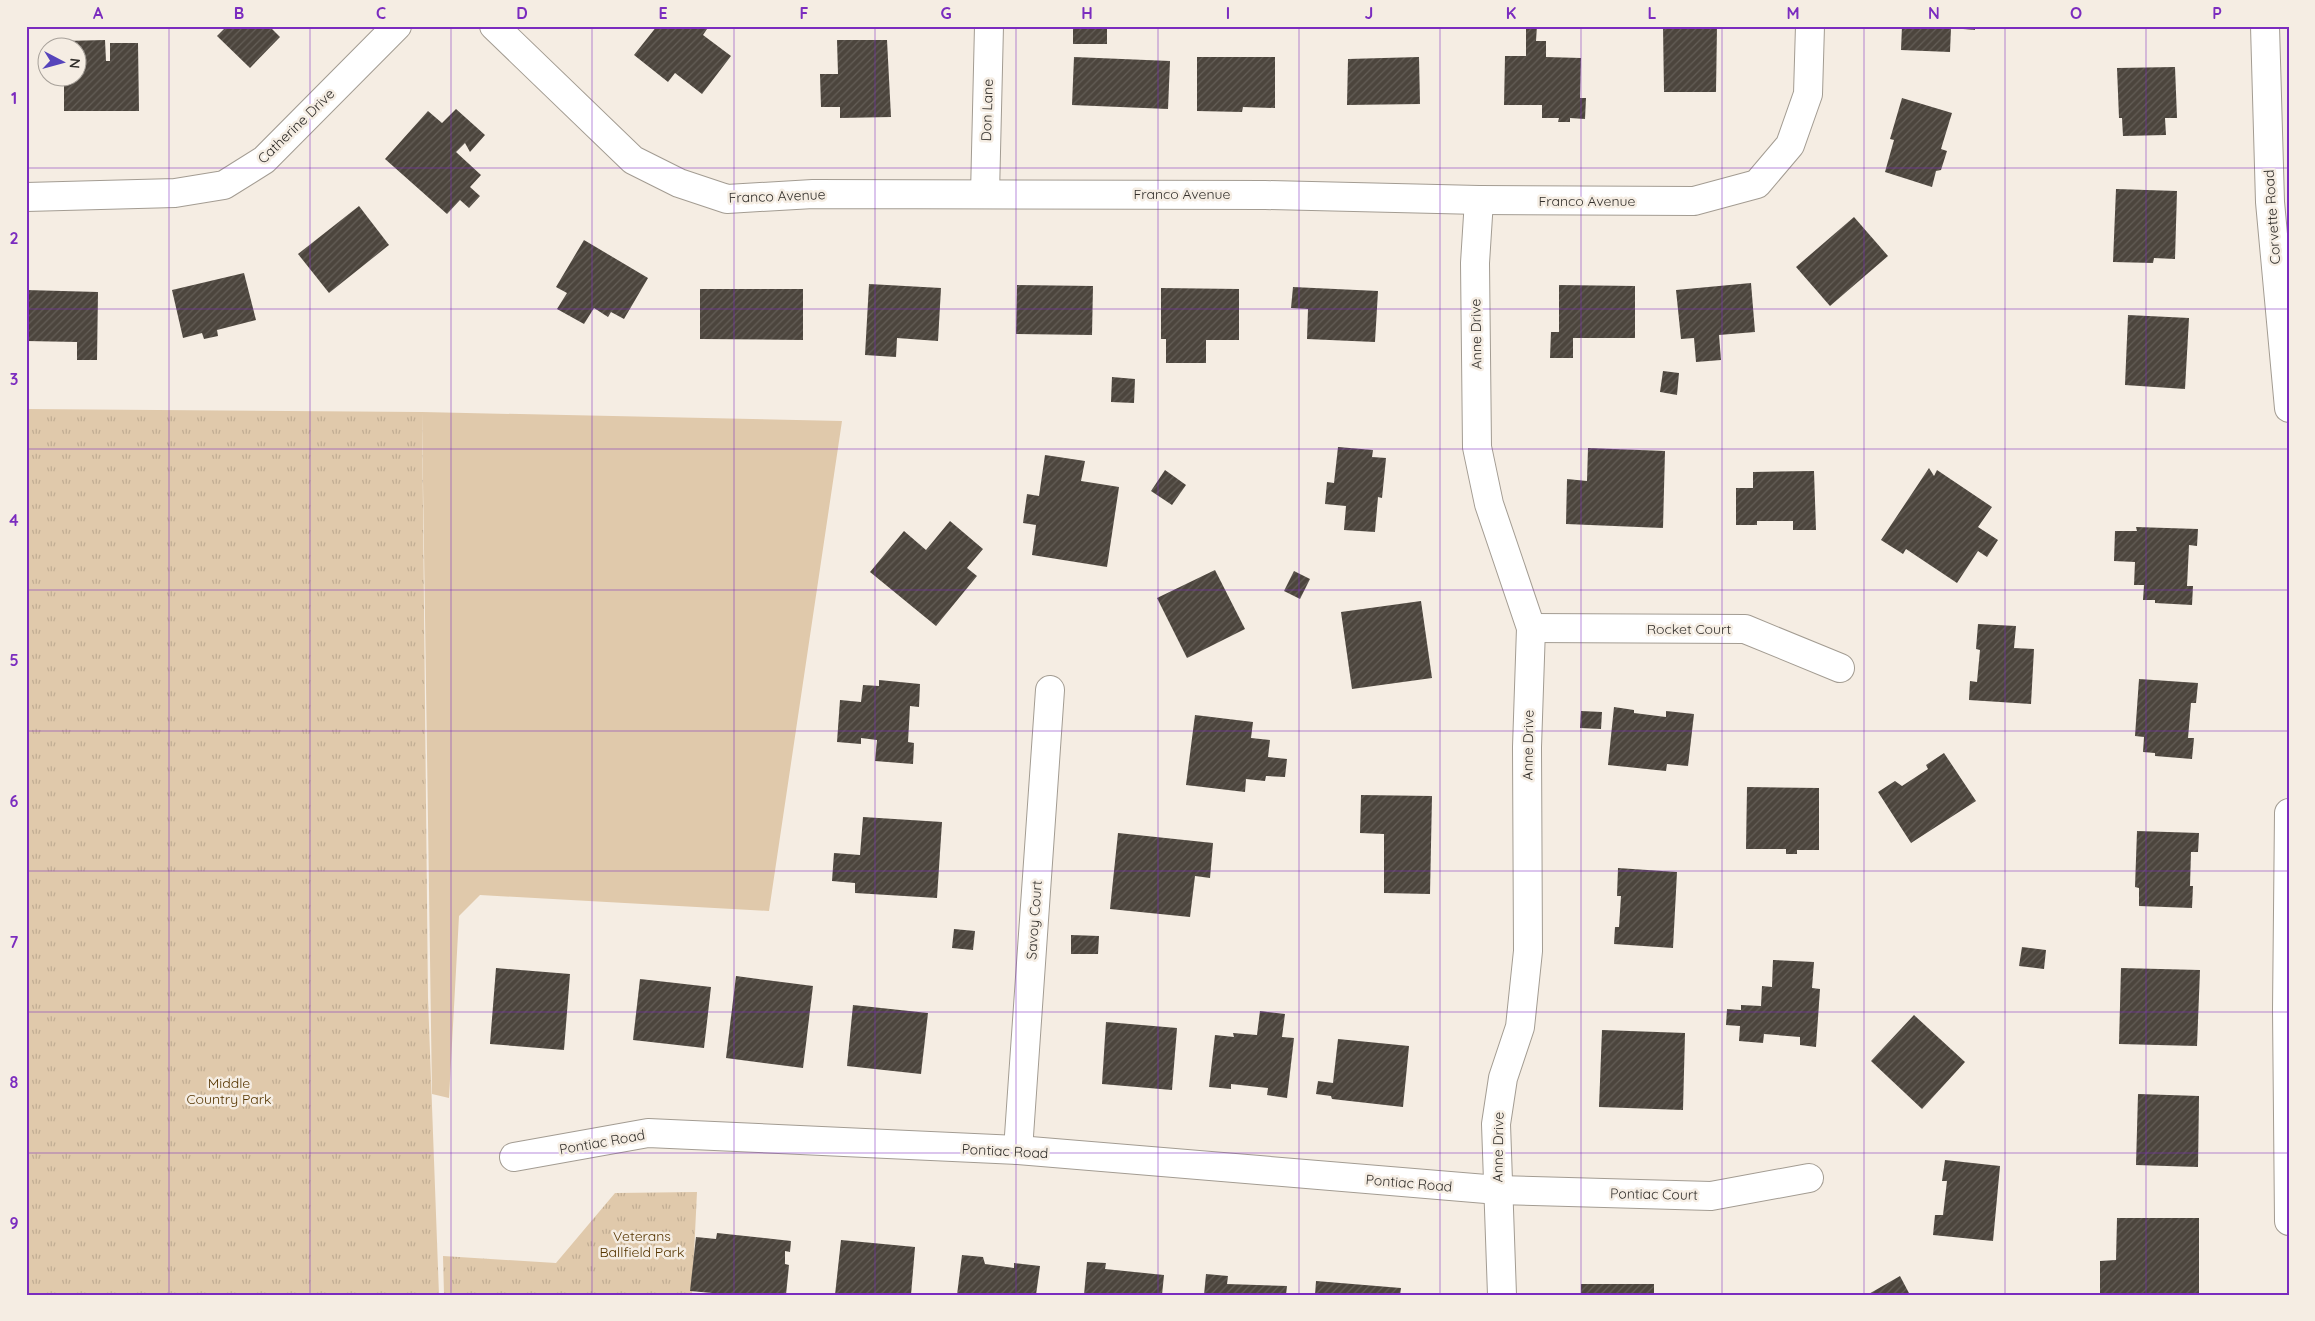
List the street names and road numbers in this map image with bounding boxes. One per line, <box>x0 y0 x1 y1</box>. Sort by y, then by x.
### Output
street label: Don Lane <box>977 78 997 142</box>
street label: Catherine Drive <box>254 85 338 167</box>
street label: Corvette Road <box>2260 169 2284 265</box>
street label: Franco Avenue <box>728 185 826 207</box>
street label: Franco Avenue <box>1133 185 1231 203</box>
street label: Franco Avenue <box>1538 192 1636 210</box>
street label: Anne Drive <box>1466 298 1486 369</box>
street label: Rocket Court <box>1647 620 1731 638</box>
street label: Anne Drive <box>1518 709 1538 780</box>
street label: Savoy Court <box>1022 879 1046 960</box>
street label: Anne Drive <box>1488 1111 1508 1182</box>
street label: Pontiac Road <box>558 1126 646 1158</box>
street label: Pontiac Road <box>961 1140 1049 1162</box>
street label: Pontiac Road <box>1365 1170 1453 1196</box>
street label: Pontiac Court <box>1610 1184 1698 1204</box>

